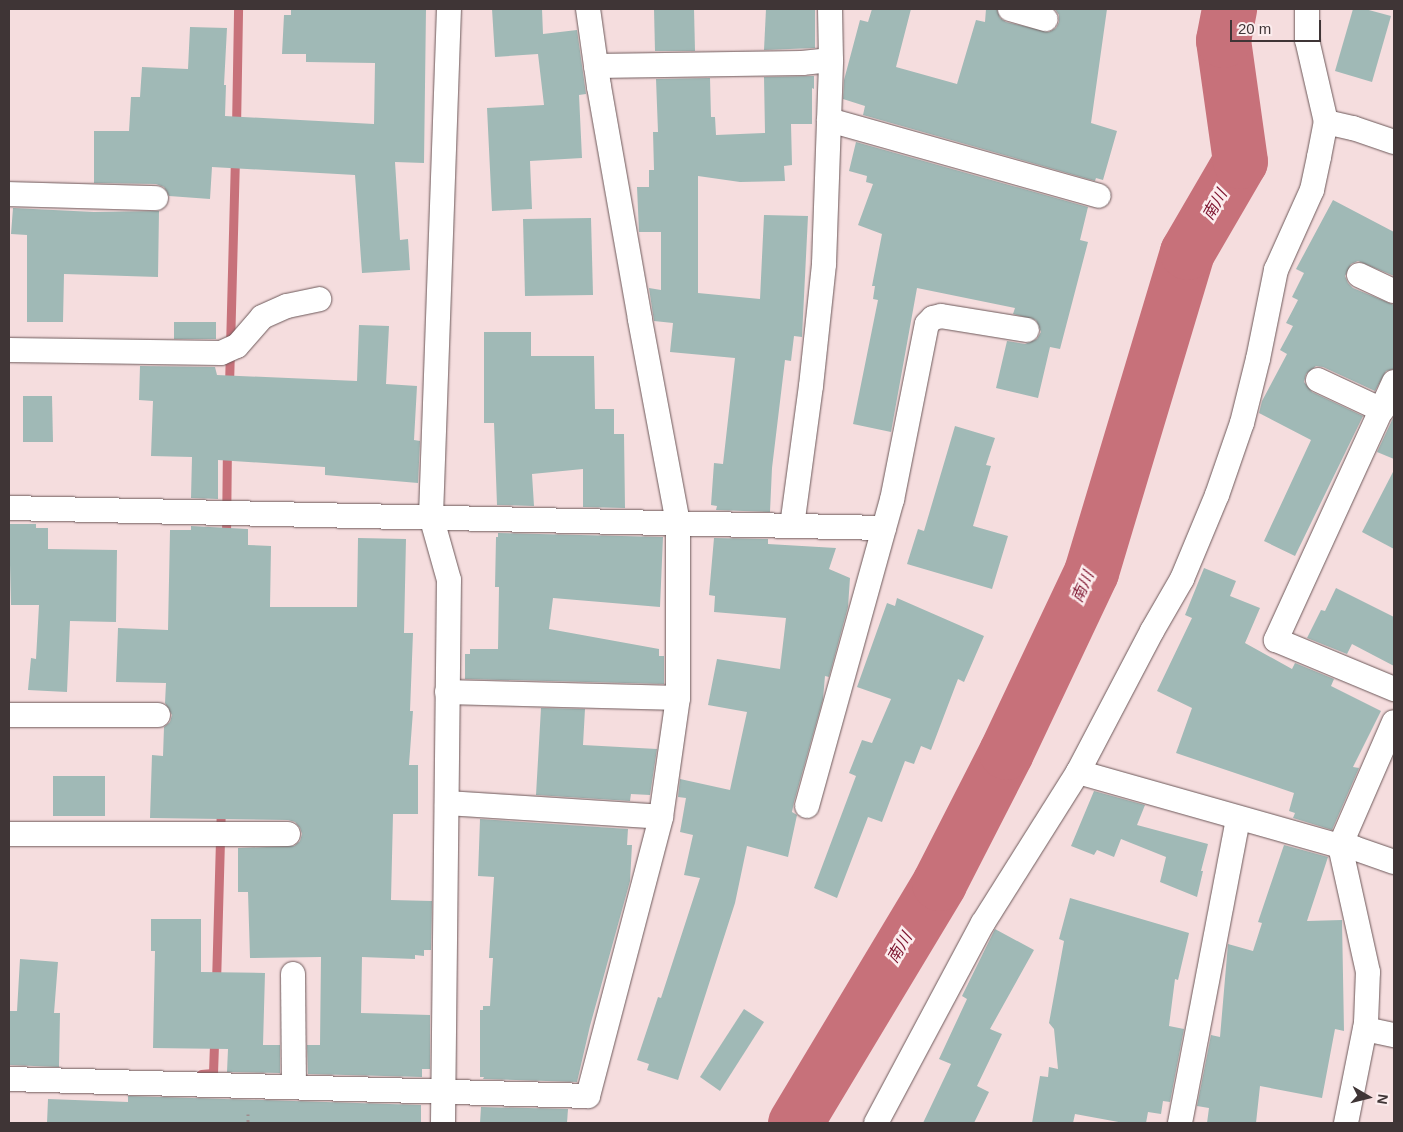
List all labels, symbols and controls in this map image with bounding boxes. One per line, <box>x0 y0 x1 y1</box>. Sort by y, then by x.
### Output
scale bar <box>1233 10 1324 42</box>
text: 20 m <box>1238 20 1271 37</box>
water label: 南川 <box>1199 186 1231 224</box>
water label: 南川 <box>1068 568 1098 606</box>
water label: 南川 <box>884 929 916 967</box>
north arrow <box>1343 1072 1393 1122</box>
text: N <box>1374 1093 1391 1105</box>

